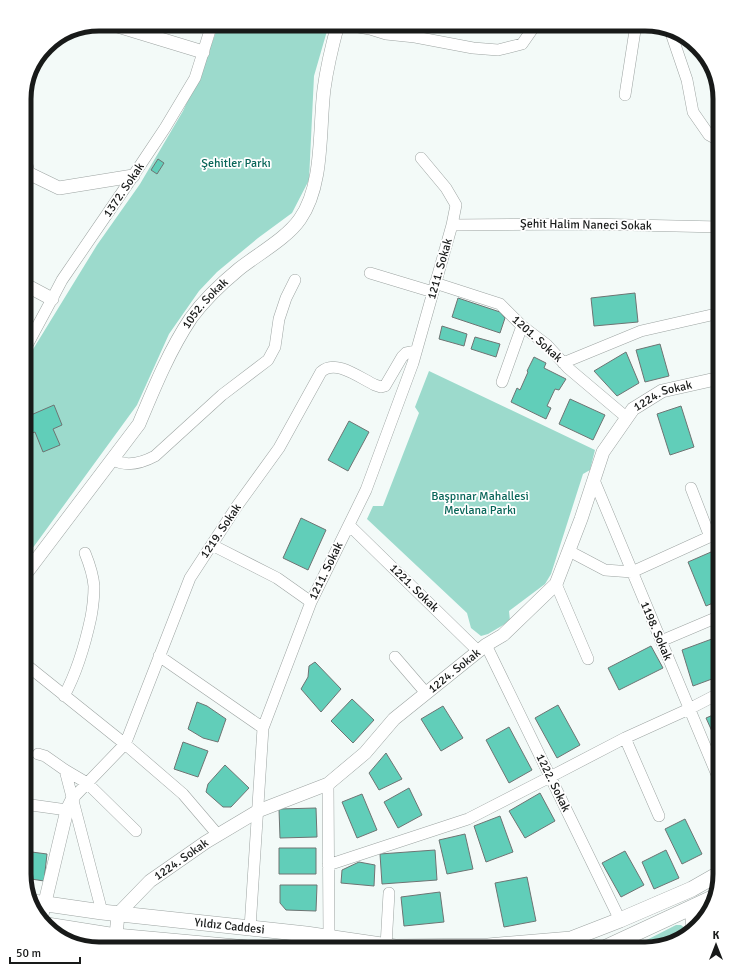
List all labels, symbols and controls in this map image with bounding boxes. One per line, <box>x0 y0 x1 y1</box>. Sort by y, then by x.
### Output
park label: Şehitler Parkı <box>201 156 271 171</box>
street label: 1372. Sokak <box>100 160 148 220</box>
street label: Şehit Halim Naneci Sokak <box>520 216 652 234</box>
street label: 1211. Sokak <box>424 237 456 301</box>
street label: 1052. Sokak <box>179 275 231 331</box>
street label: 1201. Sokak <box>509 312 565 366</box>
street label: 1224. Sokak <box>631 377 693 414</box>
park label: Başpınar Mahallesi Mevlana Parkı <box>431 489 529 518</box>
street label: 1219. Sokak <box>197 501 245 561</box>
street label: 1211. Sokak <box>306 540 346 602</box>
street label: 1221. Sokak <box>386 561 442 615</box>
street label: 1198. Sokak <box>637 599 675 663</box>
street label: 1224. Sokak <box>425 645 483 696</box>
street label: 1222. Sokak <box>533 752 573 814</box>
street label: 1224. Sokak <box>151 835 211 883</box>
street label: Yıldız Caddesi <box>194 915 265 937</box>
north arrow <box>696 925 736 965</box>
text: K <box>713 929 720 942</box>
scale bar <box>10 939 80 965</box>
text: 50 m <box>16 946 41 961</box>

